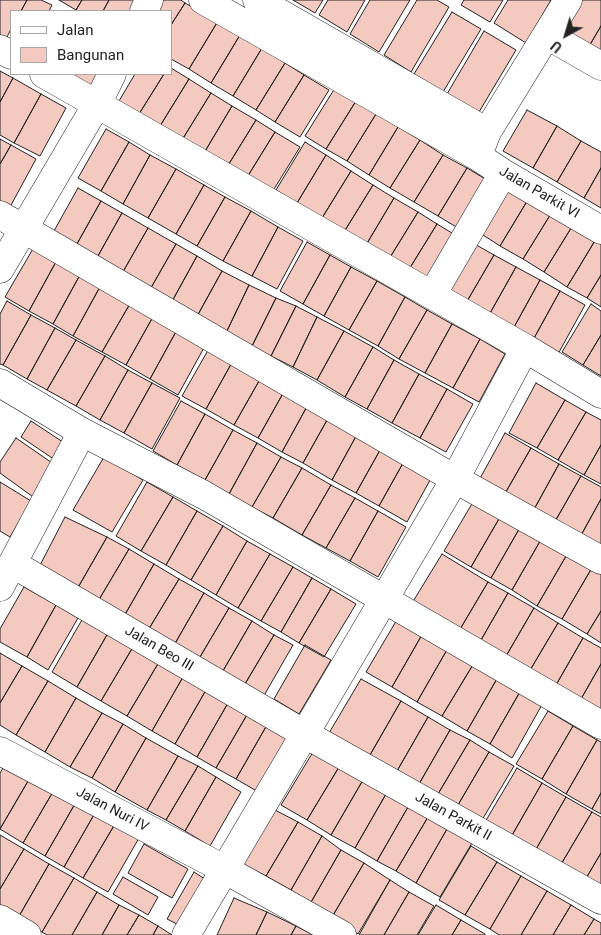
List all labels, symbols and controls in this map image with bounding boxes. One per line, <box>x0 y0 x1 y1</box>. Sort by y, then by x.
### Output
legend <box>10 10 172 75</box>
north arrow <box>541 10 591 60</box>
text: Jalan <box>57 21 94 39</box>
text: U <box>548 38 565 56</box>
text: Bangunan <box>57 46 124 64</box>
street label: Jalan Parkit VI <box>496 163 582 223</box>
street label: Jalan Beo III <box>122 623 196 675</box>
street label: Jalan Nuri IV <box>73 784 151 836</box>
street label: Jalan Parkit II <box>412 789 494 845</box>

